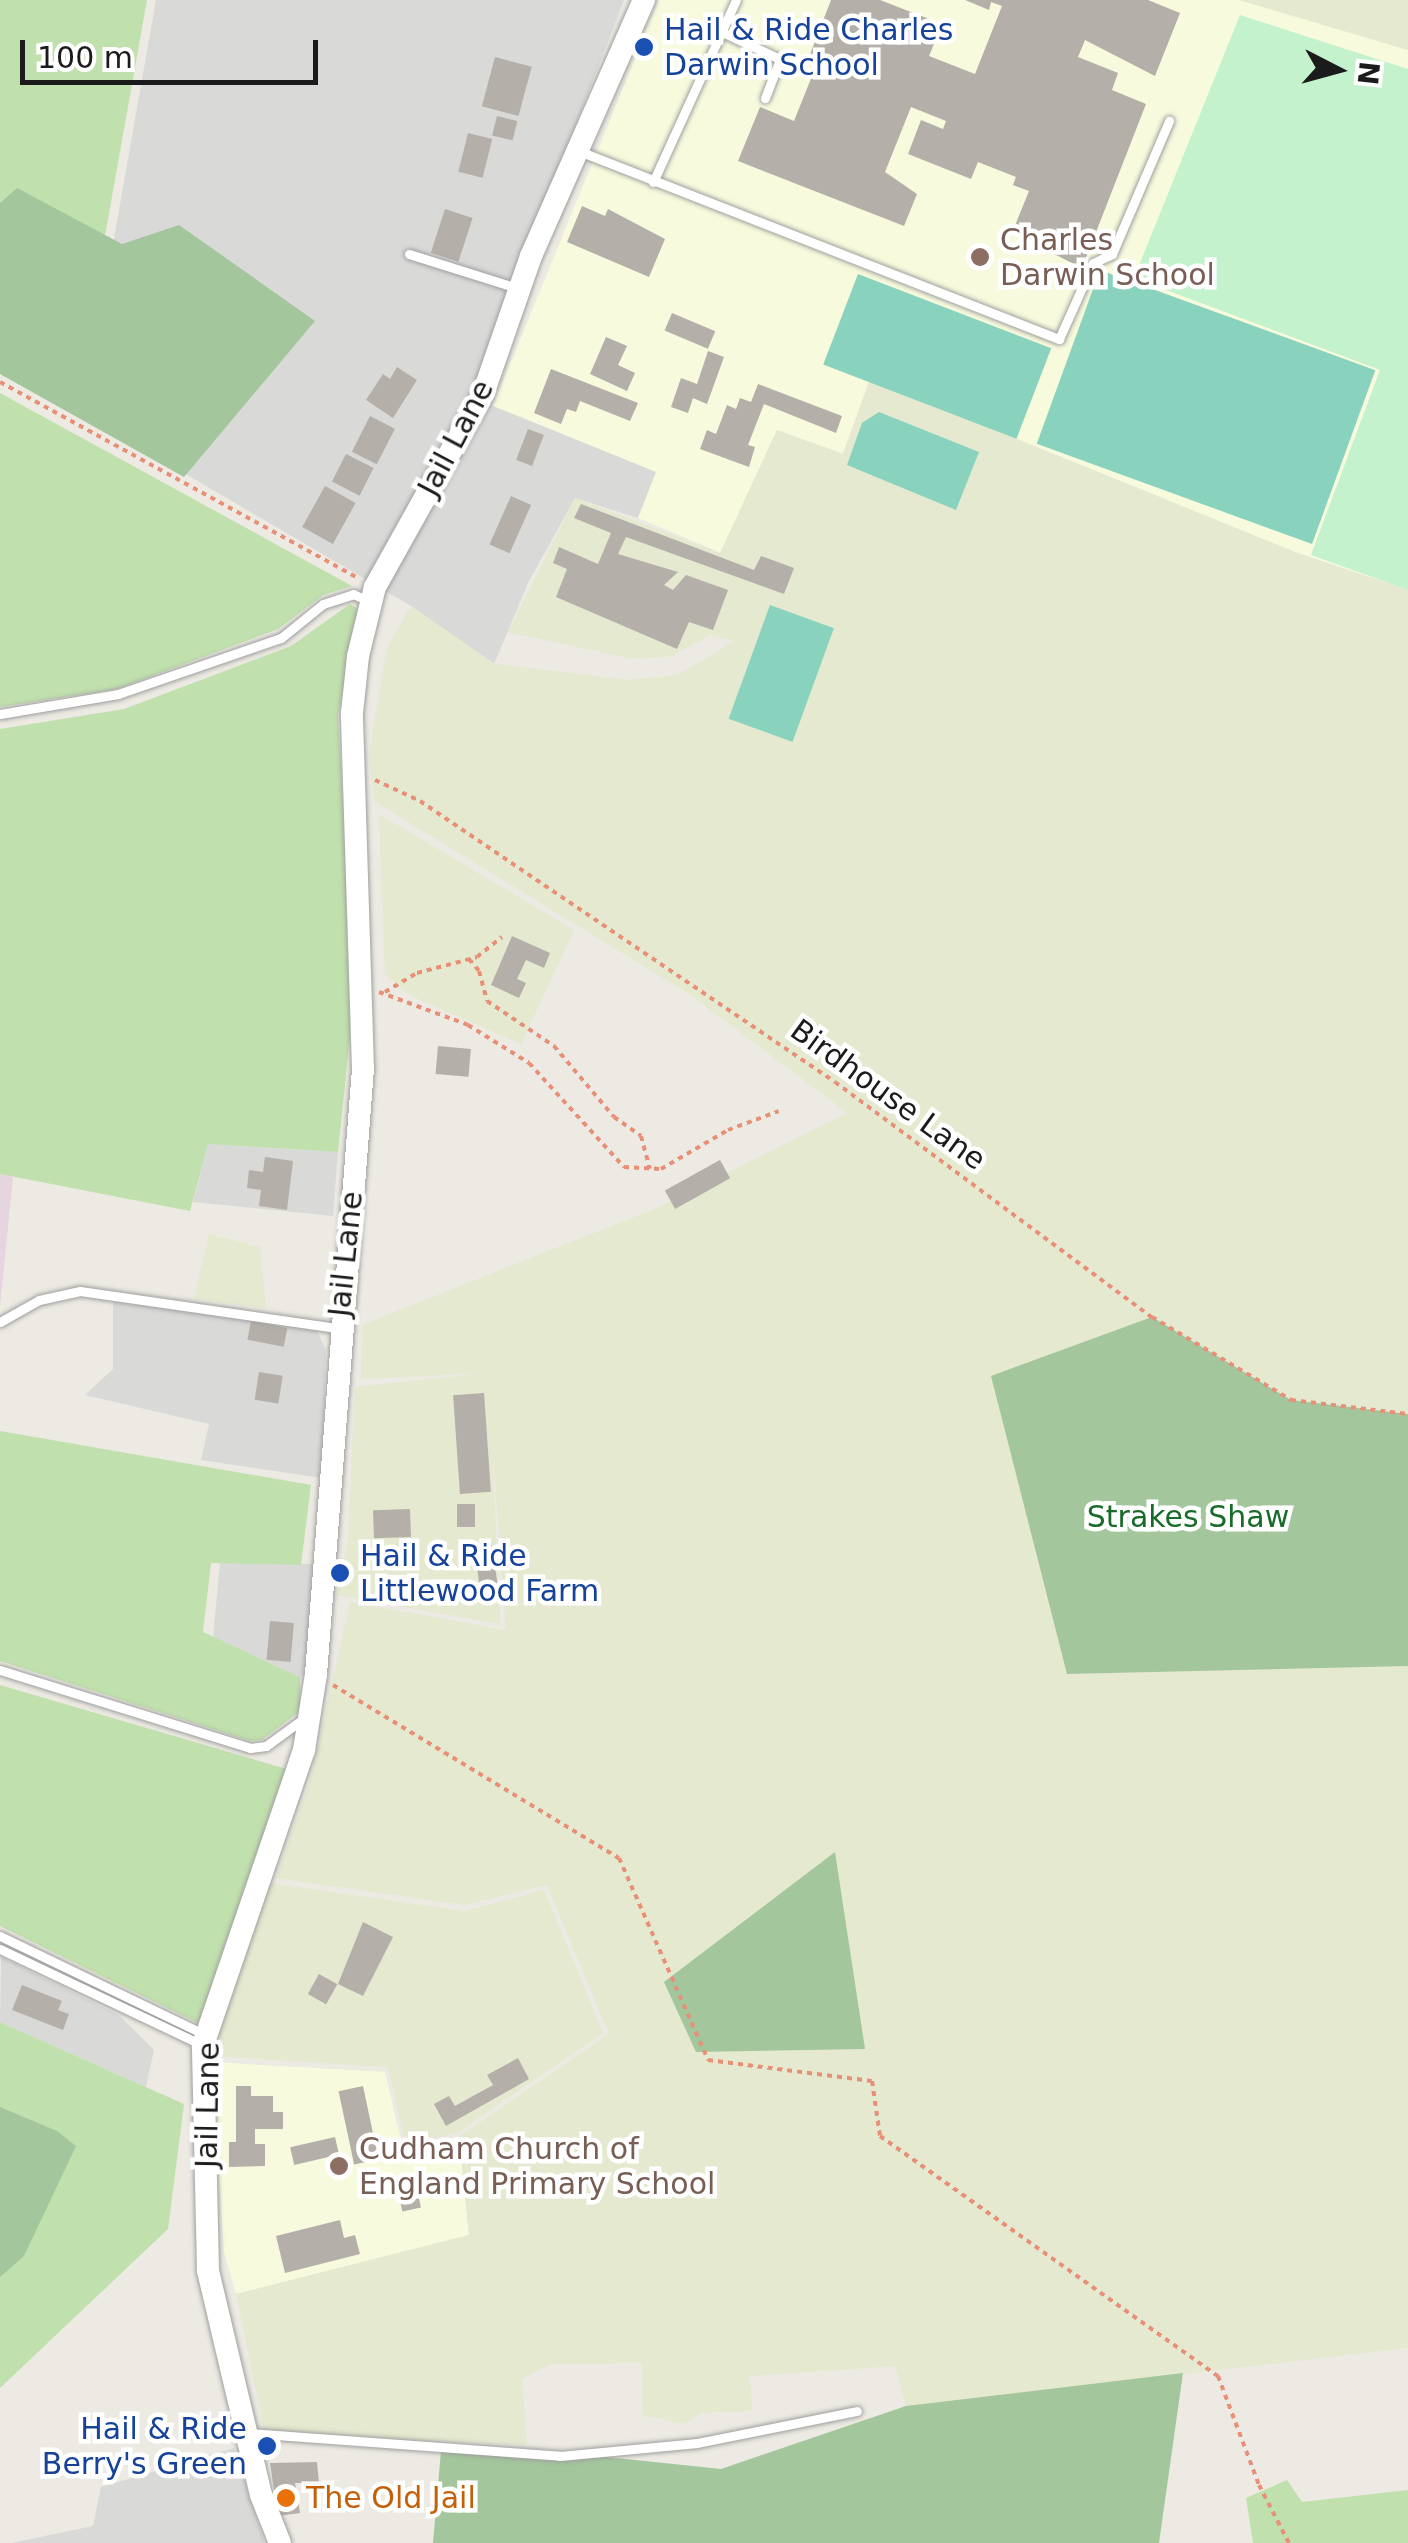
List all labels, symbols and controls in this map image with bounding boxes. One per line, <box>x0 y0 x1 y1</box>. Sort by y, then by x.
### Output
place label: Hail & Ride Charles Darwin School <box>664 12 953 82</box>
scale bar <box>25 20 322 82</box>
north arrow <box>1288 20 1388 120</box>
marker: Hail & Ride Charles Darwin School <box>633 36 655 58</box>
text: 100 m <box>37 40 133 75</box>
text: N <box>1351 60 1386 87</box>
place label: Charles Darwin School <box>1000 222 1215 292</box>
marker: Charles Darwin School <box>969 246 991 268</box>
street label: Jail Lane <box>411 374 501 502</box>
street label: Birdhouse Lane <box>783 1012 993 1178</box>
street label: Jail Lane <box>322 1189 370 1319</box>
park label: Strakes Shaw <box>1087 1499 1289 1535</box>
place label: Hail & Ride Littlewood Farm <box>360 1538 599 1608</box>
marker: Hail & Ride Littlewood Farm <box>329 1562 351 1584</box>
street label: Jail Lane <box>189 2042 227 2168</box>
place label: Cudham Church of England Primary School <box>359 2131 715 2202</box>
marker: Cudham Church of England Primary School <box>328 2155 350 2177</box>
place label: Hail & Ride Berry's Green <box>42 2411 247 2482</box>
marker: Hail & Ride Berry's Green <box>256 2435 278 2457</box>
place label: The Old Jail <box>306 2480 476 2516</box>
marker: The Old Jail <box>275 2487 297 2509</box>

